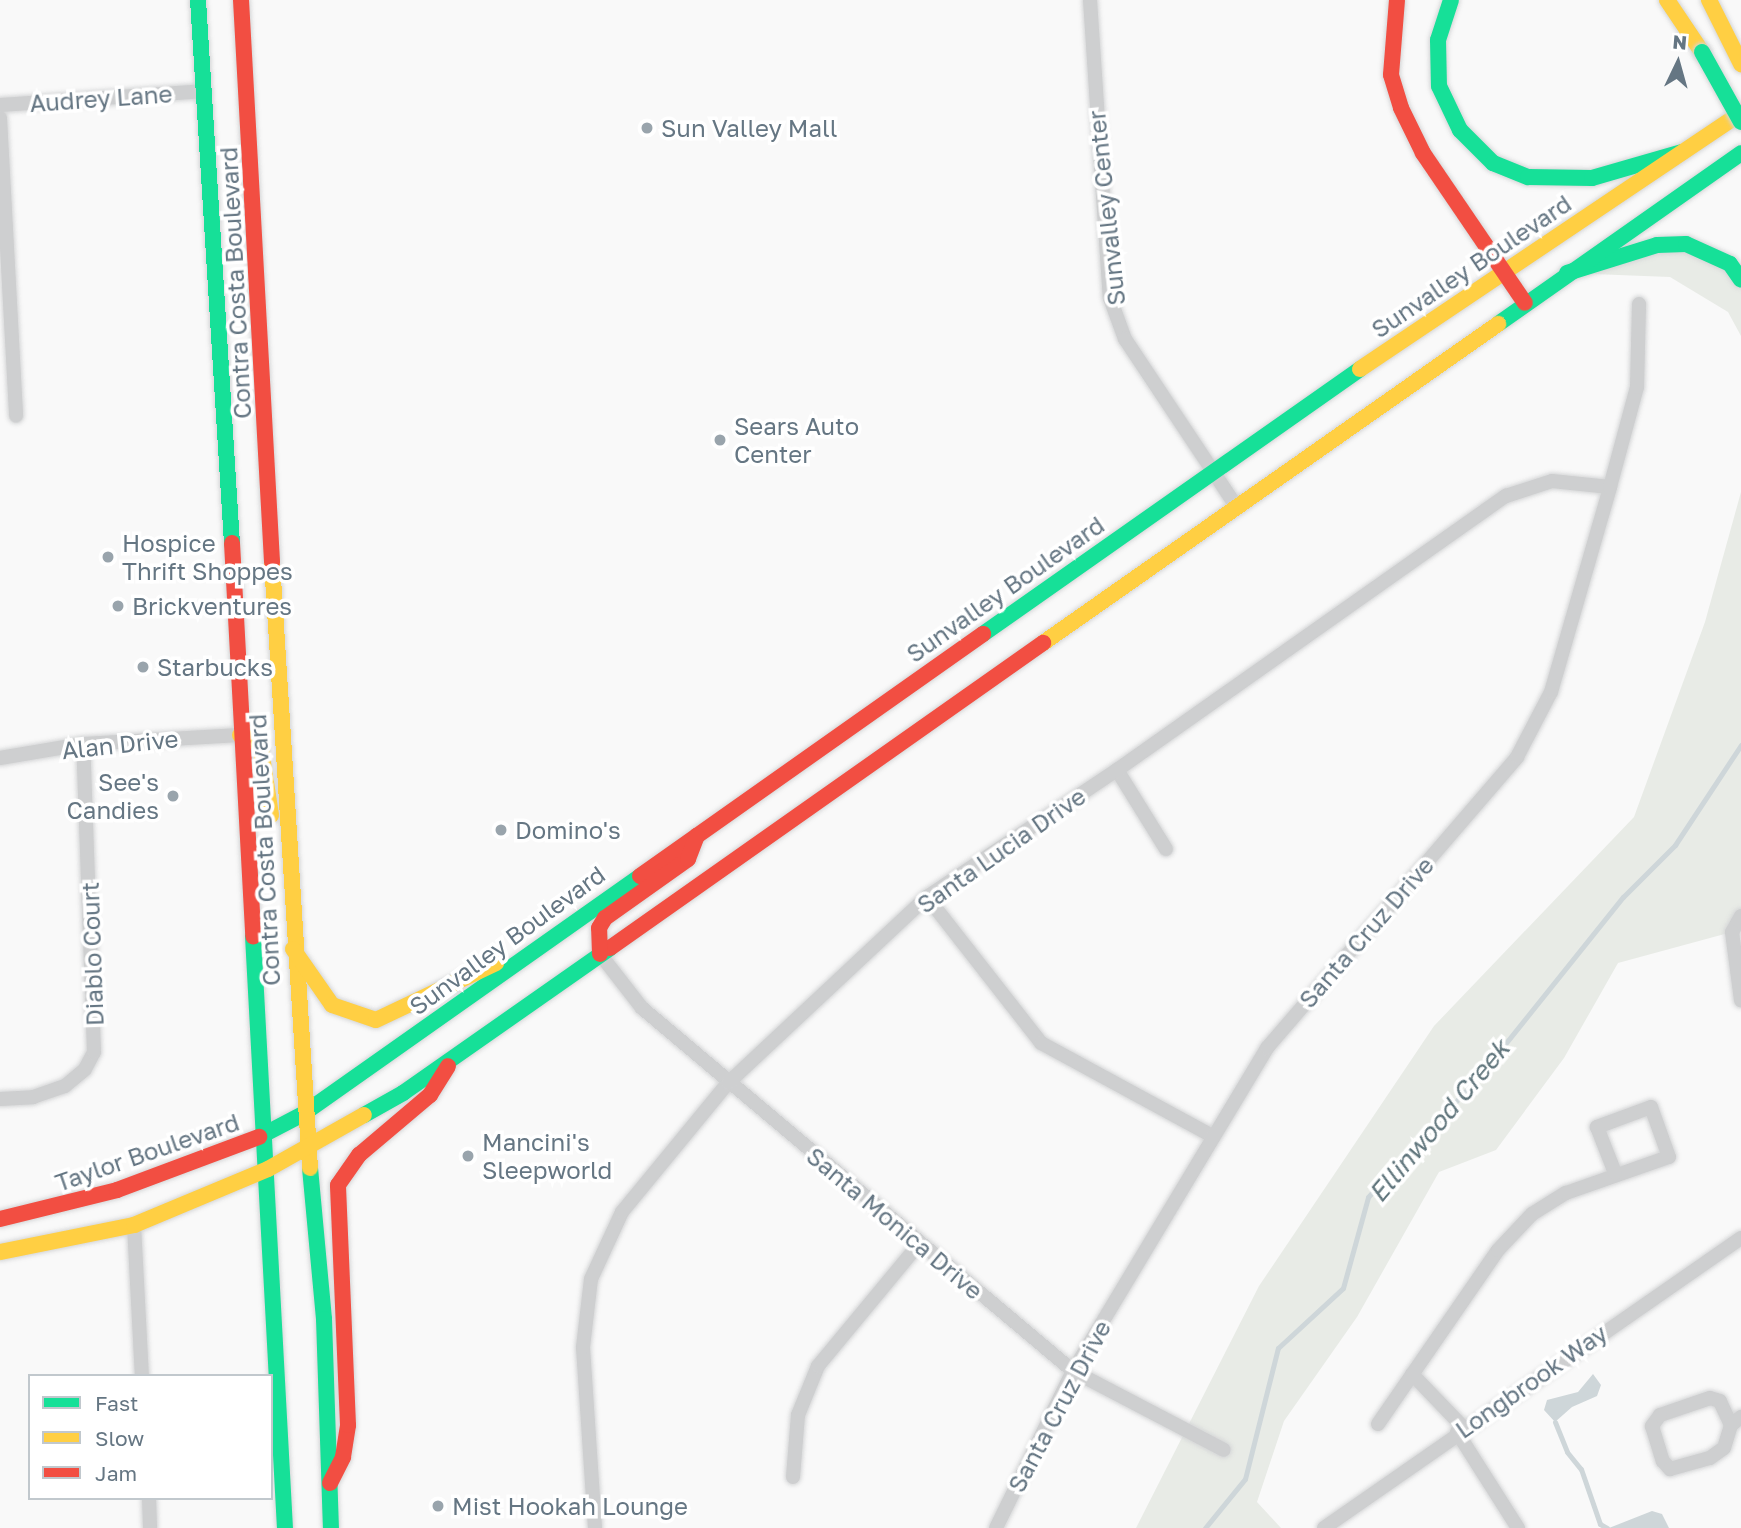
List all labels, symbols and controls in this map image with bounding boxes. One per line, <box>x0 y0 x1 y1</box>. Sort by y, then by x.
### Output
north arrow <box>1643 28 1713 98</box>
text: N <box>1672 29 1688 54</box>
street label: Audrey Lane <box>29 79 173 117</box>
street label: Sunvalley Center <box>1081 109 1131 307</box>
place label: Sun Valley Mall <box>661 114 837 142</box>
marker: Sun Valley Mall <box>639 120 655 136</box>
street label: Contra Costa Boulevard <box>213 146 257 420</box>
street label: Sunvalley Boulevard <box>1366 189 1576 343</box>
place label: Sears Auto Center <box>734 412 859 468</box>
marker: Sears Auto Center <box>712 432 728 448</box>
street label: Sunvalley Boulevard <box>901 510 1109 668</box>
place label: Hospice Thrift Shoppes <box>122 529 293 585</box>
marker: Hospice Thrift Shoppes <box>100 549 116 565</box>
place label: Brickventures <box>132 592 292 620</box>
marker: Brickventures <box>110 598 126 614</box>
place label: Starbucks <box>157 653 273 681</box>
marker: Starbucks <box>135 659 151 675</box>
street label: Contra Costa Boulevard <box>242 713 286 987</box>
street label: Alan Drive <box>60 724 180 764</box>
place label: See's Candies <box>67 768 159 824</box>
street label: Santa Lucia Drive <box>911 781 1091 919</box>
marker: See's Candies <box>165 788 181 804</box>
place label: Domino's <box>515 816 621 844</box>
marker: Domino's <box>493 822 509 838</box>
street label: Santa Cruz Drive <box>1293 851 1439 1013</box>
street label: Sunvalley Boulevard <box>404 859 610 1021</box>
street label: Diablo Court <box>75 882 109 1026</box>
water label: Ellinwood Creek <box>1362 1034 1516 1208</box>
street label: Taylor Boulevard <box>51 1107 243 1197</box>
place label: Mancini's Sleepworld <box>482 1128 612 1184</box>
street label: Santa Monica Drive <box>801 1141 989 1305</box>
marker: Mancini's Sleepworld <box>460 1148 476 1164</box>
street label: Santa Cruz Drive <box>1002 1315 1116 1497</box>
street label: Longbrook Way <box>1450 1318 1612 1444</box>
legend <box>28 1374 273 1500</box>
text: Fast <box>95 1390 138 1416</box>
text: Slow <box>95 1425 144 1451</box>
text: Jam <box>95 1460 137 1486</box>
place label: Mist Hookah Lounge <box>452 1492 688 1520</box>
marker: Mist Hookah Lounge <box>430 1498 446 1514</box>

